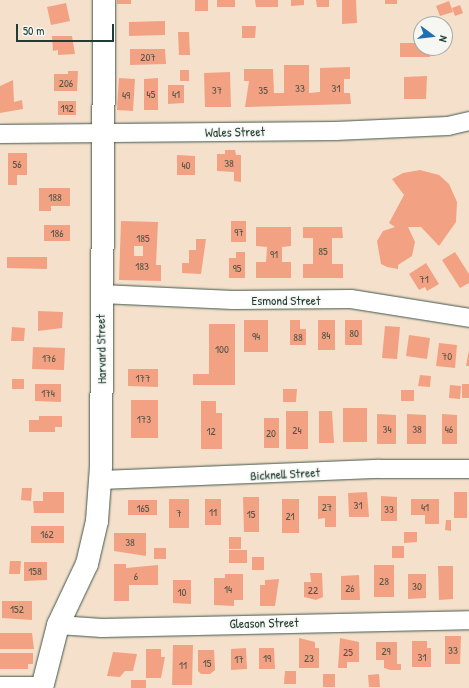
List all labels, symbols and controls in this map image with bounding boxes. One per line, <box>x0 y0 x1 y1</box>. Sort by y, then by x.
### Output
scale bar <box>18 16 116 42</box>
north arrow <box>413 16 453 56</box>
text: 50 m <box>23 22 44 39</box>
text: N <box>436 34 451 43</box>
house number: 207 <box>140 50 156 64</box>
house number: 206 <box>59 76 73 90</box>
house number: 33 <box>295 81 305 95</box>
house number: 31 <box>332 81 340 95</box>
house number: 37 <box>212 83 222 97</box>
house number: 35 <box>258 83 268 97</box>
house number: 45 <box>147 87 155 101</box>
house number: 41 <box>172 87 180 101</box>
house number: 49 <box>122 88 130 102</box>
house number: 192 <box>60 101 74 115</box>
street label: Wales Street <box>205 124 265 140</box>
house number: 38 <box>224 156 234 170</box>
house number: 56 <box>12 157 22 171</box>
house number: 40 <box>181 158 191 172</box>
house number: 188 <box>48 190 62 204</box>
house number: 97 <box>234 225 244 239</box>
house number: 186 <box>50 226 64 240</box>
house number: 185 <box>136 231 150 245</box>
house number: 85 <box>318 244 328 258</box>
house number: 91 <box>270 247 278 261</box>
house number: 183 <box>135 259 149 273</box>
house number: 95 <box>233 261 241 275</box>
house number: 71 <box>419 272 429 286</box>
street label: Esmond Street <box>251 292 321 308</box>
street label: Harvard Street <box>93 314 109 384</box>
house number: 80 <box>349 326 359 340</box>
house number: 84 <box>322 328 330 342</box>
house number: 94 <box>252 329 260 343</box>
house number: 88 <box>293 330 303 344</box>
house number: 100 <box>215 342 229 356</box>
house number: 70 <box>442 349 452 363</box>
house number: 176 <box>42 351 56 365</box>
house number: 177 <box>136 371 150 385</box>
house number: 174 <box>41 386 55 400</box>
house number: 173 <box>137 412 151 426</box>
house number: 34 <box>382 422 392 436</box>
house number: 38 <box>412 422 422 436</box>
house number: 46 <box>445 422 453 436</box>
house number: 24 <box>292 423 302 437</box>
house number: 12 <box>206 424 216 438</box>
house number: 20 <box>266 426 276 440</box>
street label: Bicknell Street <box>250 464 320 484</box>
house number: 31 <box>354 498 362 512</box>
house number: 27 <box>322 500 332 514</box>
house number: 41 <box>421 500 429 514</box>
house number: 165 <box>136 501 150 515</box>
house number: 33 <box>384 502 394 516</box>
house number: 11 <box>209 505 217 519</box>
house number: 7 <box>176 506 182 520</box>
house number: 15 <box>247 507 255 521</box>
house number: 21 <box>285 509 295 523</box>
house number: 162 <box>40 527 54 541</box>
house number: 38 <box>125 535 135 549</box>
house number: 158 <box>28 564 42 578</box>
house number: 6 <box>134 569 138 583</box>
house number: 28 <box>379 574 389 588</box>
house number: 30 <box>412 579 422 593</box>
house number: 26 <box>345 581 355 595</box>
house number: 14 <box>224 582 232 596</box>
house number: 22 <box>308 583 318 597</box>
house number: 10 <box>178 585 186 599</box>
house number: 152 <box>10 602 24 616</box>
street label: Gleason Street <box>229 615 299 631</box>
house number: 33 <box>448 643 458 657</box>
house number: 29 <box>381 644 391 658</box>
house number: 25 <box>343 645 353 659</box>
house number: 31 <box>418 650 426 664</box>
house number: 19 <box>263 651 271 665</box>
house number: 23 <box>304 651 314 665</box>
house number: 17 <box>234 652 244 666</box>
house number: 15 <box>203 656 211 670</box>
house number: 11 <box>179 658 187 672</box>

